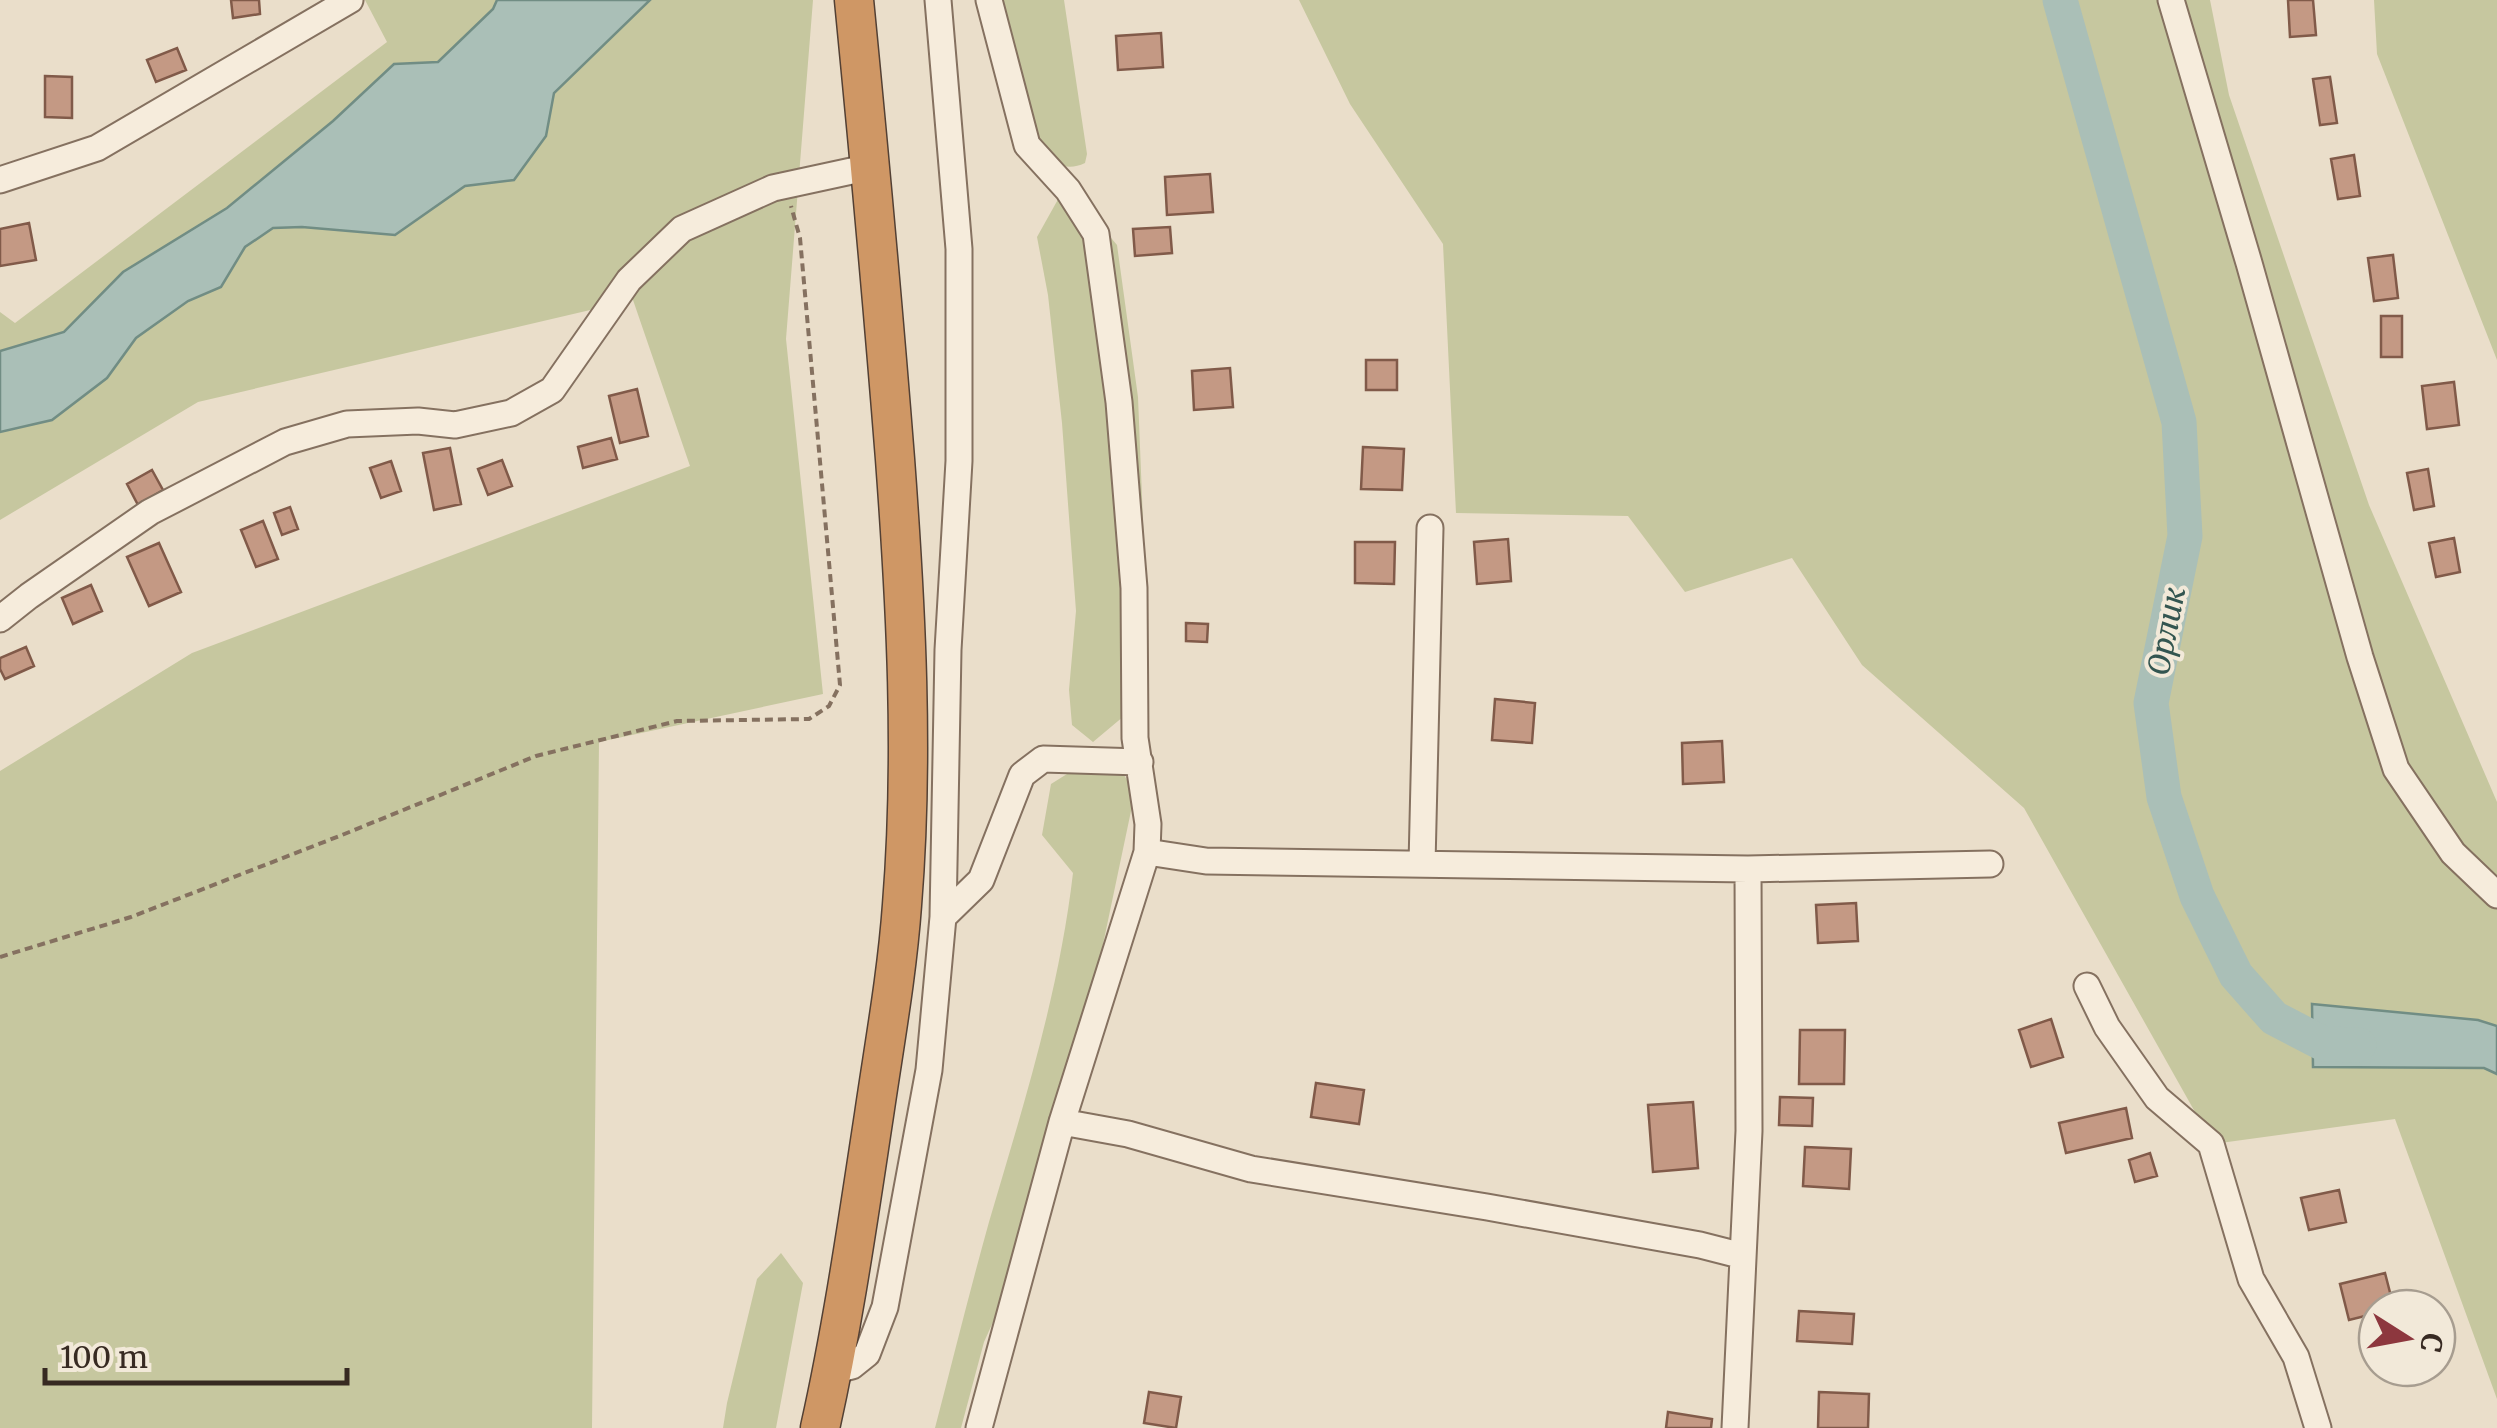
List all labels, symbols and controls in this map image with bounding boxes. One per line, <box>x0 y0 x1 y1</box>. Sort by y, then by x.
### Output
water label: Орлик <box>2139 583 2193 678</box>
north arrow <box>2357 1288 2457 1388</box>
scale bar <box>45 1323 348 1385</box>
text: С <box>2412 1330 2451 1355</box>
text: 100 m <box>60 1338 148 1376</box>

